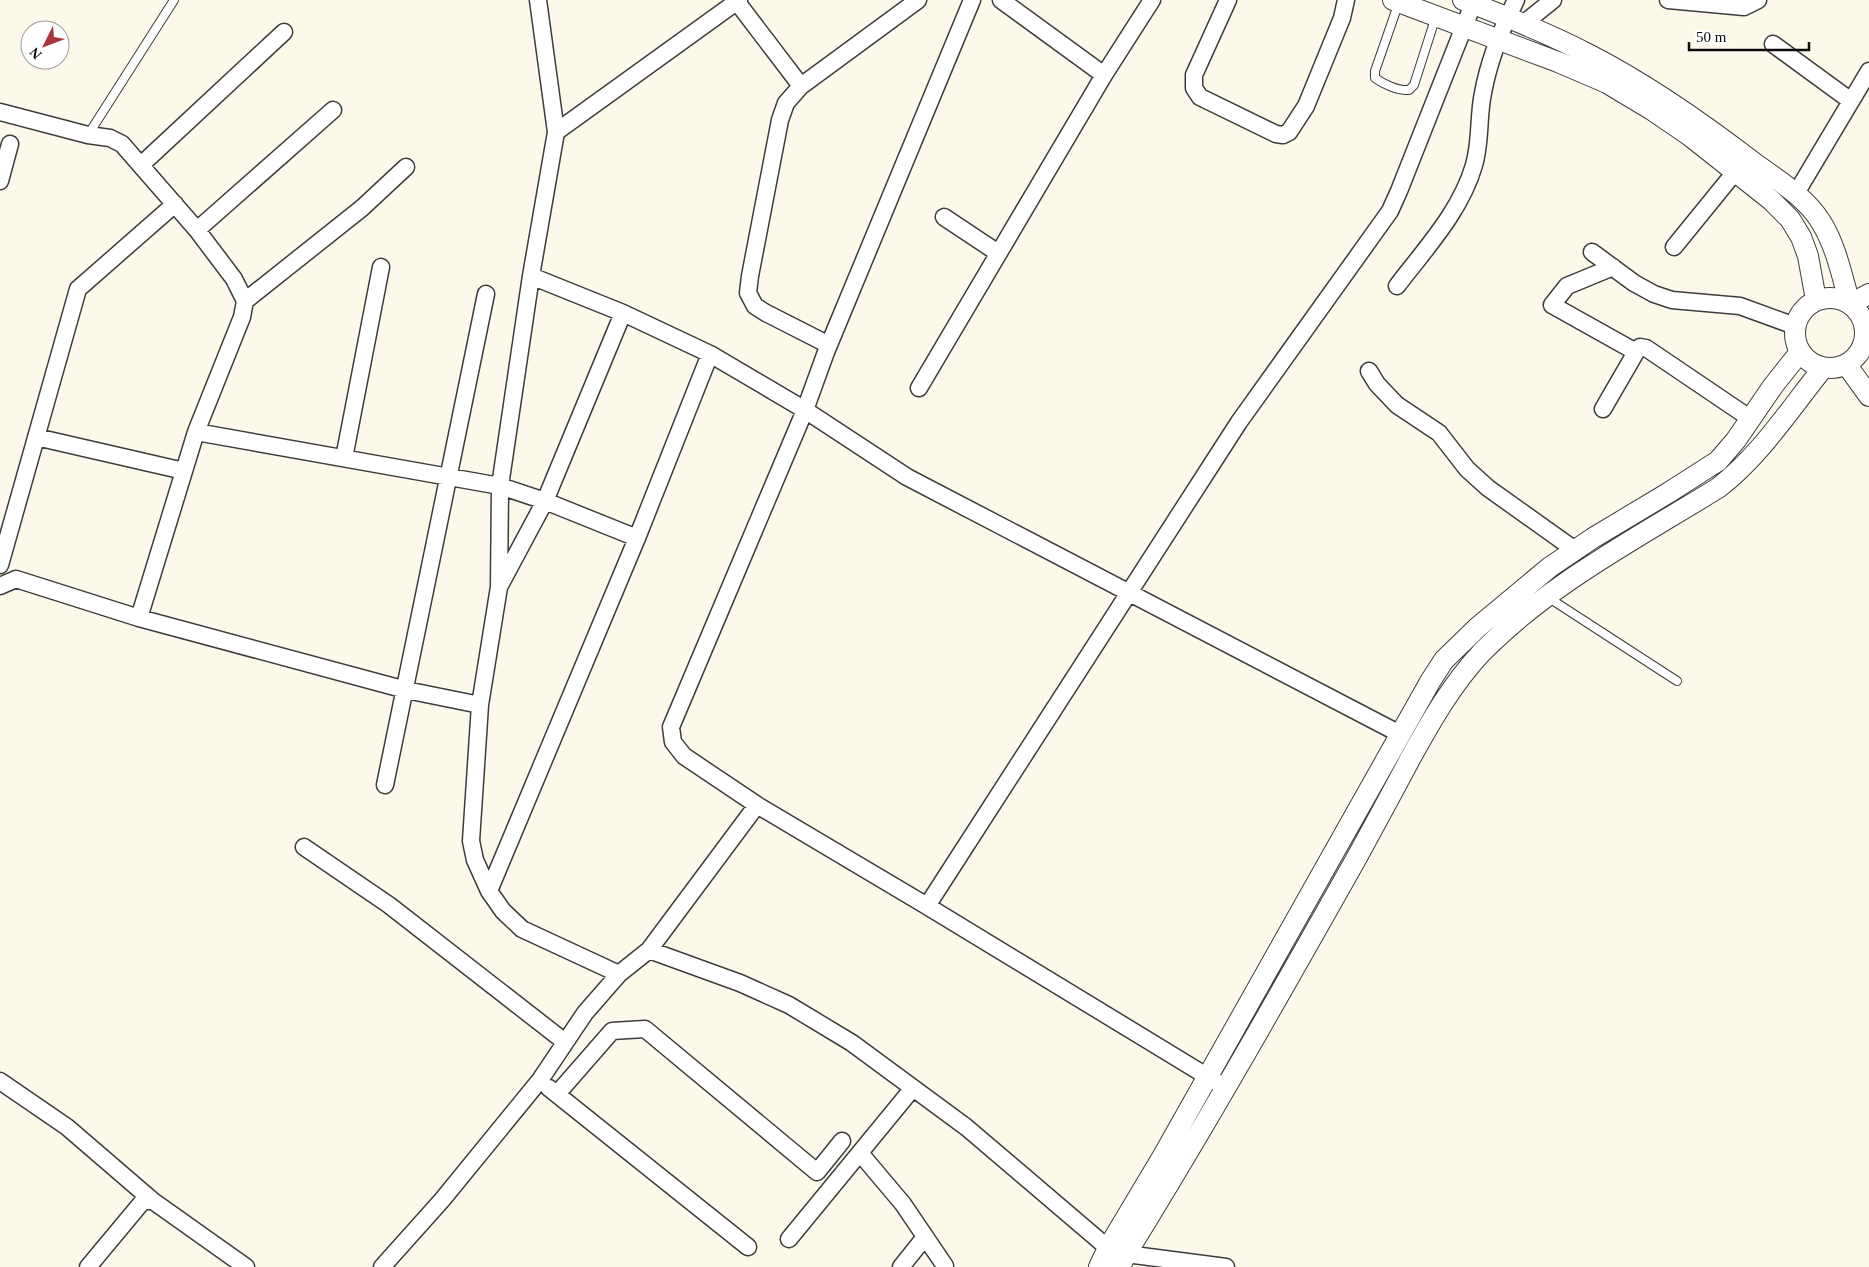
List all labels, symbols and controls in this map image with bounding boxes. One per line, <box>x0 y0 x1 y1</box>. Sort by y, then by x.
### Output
north arrow <box>20 20 70 70</box>
scale bar <box>1689 20 1809 52</box>
text: 50 m <box>1696 29 1727 45</box>
text: N <box>27 45 45 62</box>

